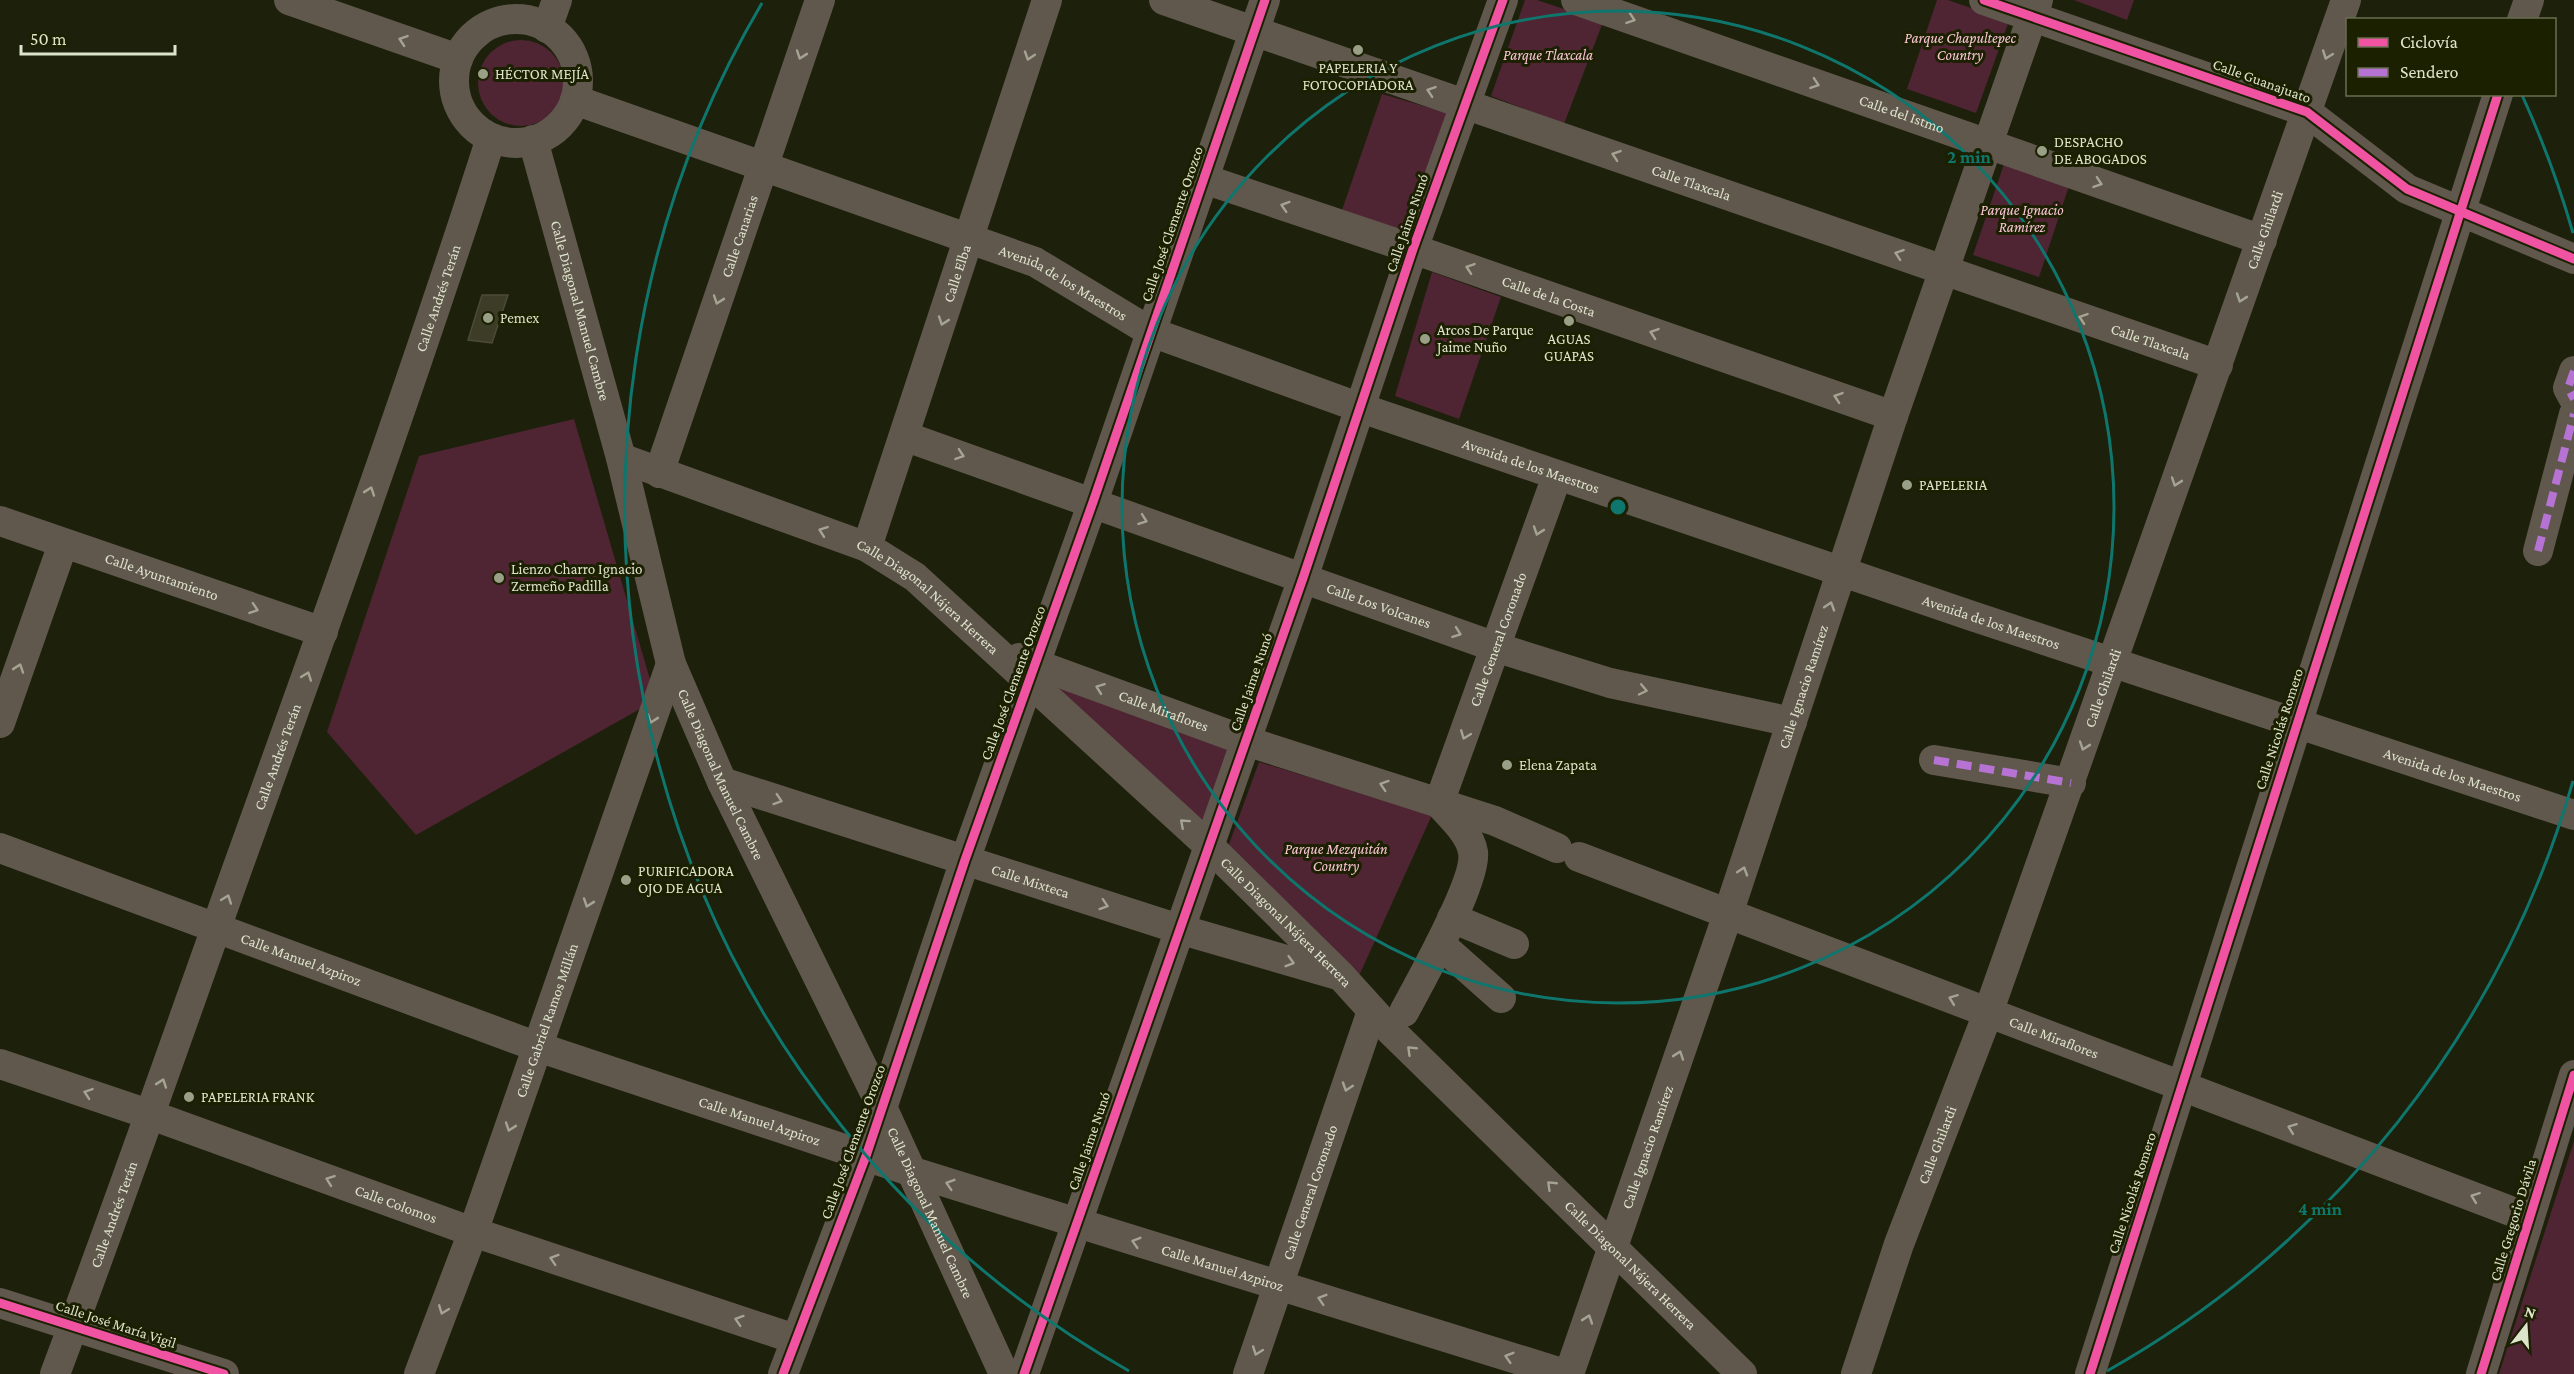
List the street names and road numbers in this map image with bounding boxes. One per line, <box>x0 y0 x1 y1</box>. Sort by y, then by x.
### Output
street label: Calle Guanajuato <box>2210 56 2313 107</box>
street label: Calle del Istmo <box>1857 92 1946 136</box>
street label: Calle José Clemente Orozco <box>1138 144 1207 304</box>
street label: Calle Tlaxcala <box>1649 161 1733 204</box>
street label: Calle Jaime Nunó <box>1383 172 1432 275</box>
street label: Calle Ghilardi <box>2243 188 2286 271</box>
street label: Calle Canarias <box>718 193 761 280</box>
street label: Calle Diagonal Manuel Cambre <box>548 219 613 403</box>
street label: Calle Elba <box>940 242 974 304</box>
street label: Avenida de los Maestros <box>997 242 1130 324</box>
street label: Calle Andrés Terán <box>413 243 464 354</box>
street label: Calle de la Costa <box>1500 273 1598 320</box>
street label: Calle Tlaxcala <box>2109 320 2192 363</box>
street label: Avenida de los Maestros <box>1460 435 1602 497</box>
street label: Calle Diagonal Nájera Herrera <box>855 536 1002 658</box>
street label: Calle Ayuntamiento <box>103 550 221 603</box>
street label: Calle General Coronado <box>1466 570 1530 709</box>
street label: Calle Los Volcanes <box>1324 579 1433 631</box>
street label: Avenida de los Maestros <box>1920 592 2062 653</box>
street label: Calle José Clemente Orozco <box>978 604 1049 763</box>
street label: Calle Ignacio Ramírez <box>1775 623 1831 751</box>
street label: Calle Jaime Nunó <box>1227 631 1276 734</box>
street label: Calle Ghilardi <box>2082 647 2124 730</box>
street label: Calle Nicolás Romero <box>2252 666 2306 792</box>
street label: Calle Diagonal Manuel Cambre <box>675 686 767 863</box>
street label: Calle Miraflores <box>1116 687 1211 735</box>
street label: Calle Andrés Terán <box>251 701 304 812</box>
street label: Avenida de los Maestros <box>2382 745 2523 805</box>
street label: Calle Diagonal Nájera Herrera <box>1217 854 1355 990</box>
street label: Calle Mixteca <box>989 861 1071 901</box>
street label: Calle Manuel Azpiroz <box>239 930 364 989</box>
street label: Calle Gabriel Ramos Millán <box>512 941 581 1100</box>
street label: Calle Miraflores <box>2007 1013 2101 1062</box>
street label: Calle José Clemente Orozco <box>818 1063 889 1222</box>
street label: Calle Ignacio Ramírez <box>1619 1083 1676 1211</box>
street label: Calle Jaime Nunó <box>1065 1090 1114 1193</box>
street label: Calle Manuel Azpiroz <box>696 1093 822 1149</box>
street label: Calle Ghilardi <box>1915 1104 1959 1186</box>
street label: Calle General Coronado <box>1280 1123 1341 1262</box>
street label: Calle Diagonal Manuel Cambre <box>884 1125 976 1301</box>
street label: Calle Nicolás Romero <box>2105 1130 2159 1256</box>
street label: Calle Gregorio Dávila <box>2487 1157 2540 1283</box>
street label: Calle Andrés Terán <box>87 1159 140 1270</box>
street label: Calle Colomos <box>353 1182 439 1226</box>
street label: Calle Diagonal Nájera Herrera <box>1561 1197 1699 1333</box>
street label: Calle Manuel Azpiroz <box>1159 1241 1286 1294</box>
street label: Calle José María Vigil <box>53 1297 178 1352</box>

